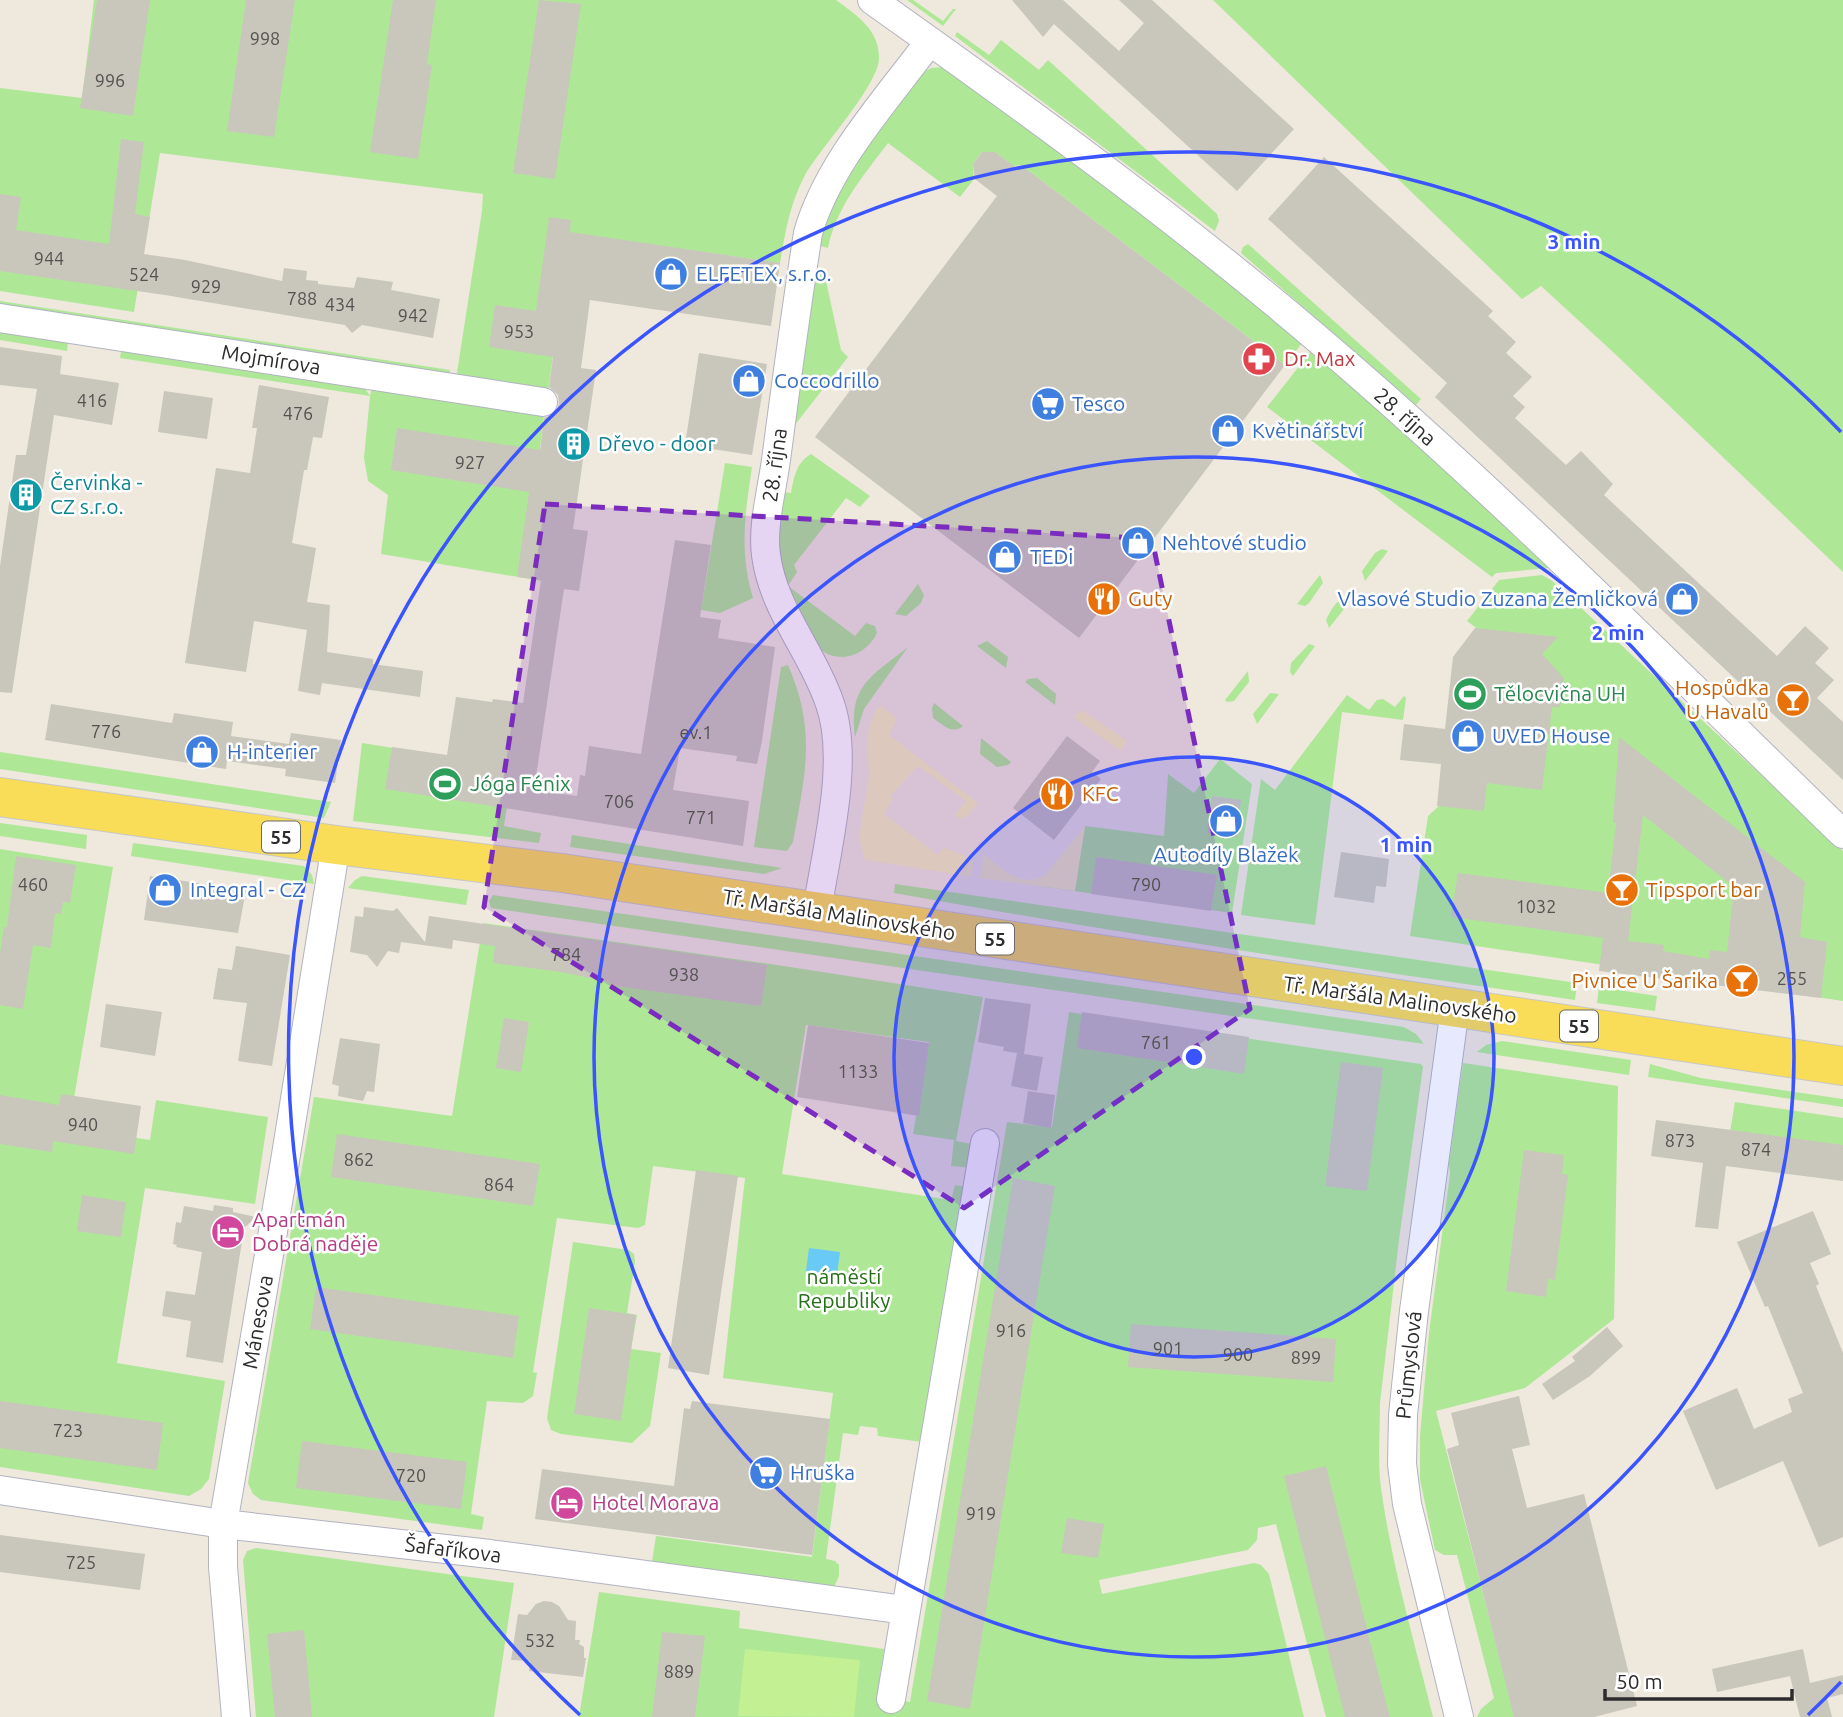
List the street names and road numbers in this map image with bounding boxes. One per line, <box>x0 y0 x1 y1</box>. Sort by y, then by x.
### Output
street label: Mojmírova <box>220 339 322 379</box>
street label: 28. října <box>1370 382 1441 450</box>
street label: 28. října <box>757 426 791 503</box>
road number: 55 <box>262 822 300 852</box>
street label: Tř. Maršála Malinovského <box>721 884 957 944</box>
road number: 55 <box>976 923 1014 954</box>
street label: Tř. Maršála Malinovského <box>1282 971 1518 1027</box>
road number: 55 <box>1560 1010 1598 1042</box>
street label: Mánesova <box>237 1273 277 1371</box>
street label: Průmyslová <box>1390 1310 1426 1420</box>
street label: Šafaříkova <box>403 1531 503 1567</box>

